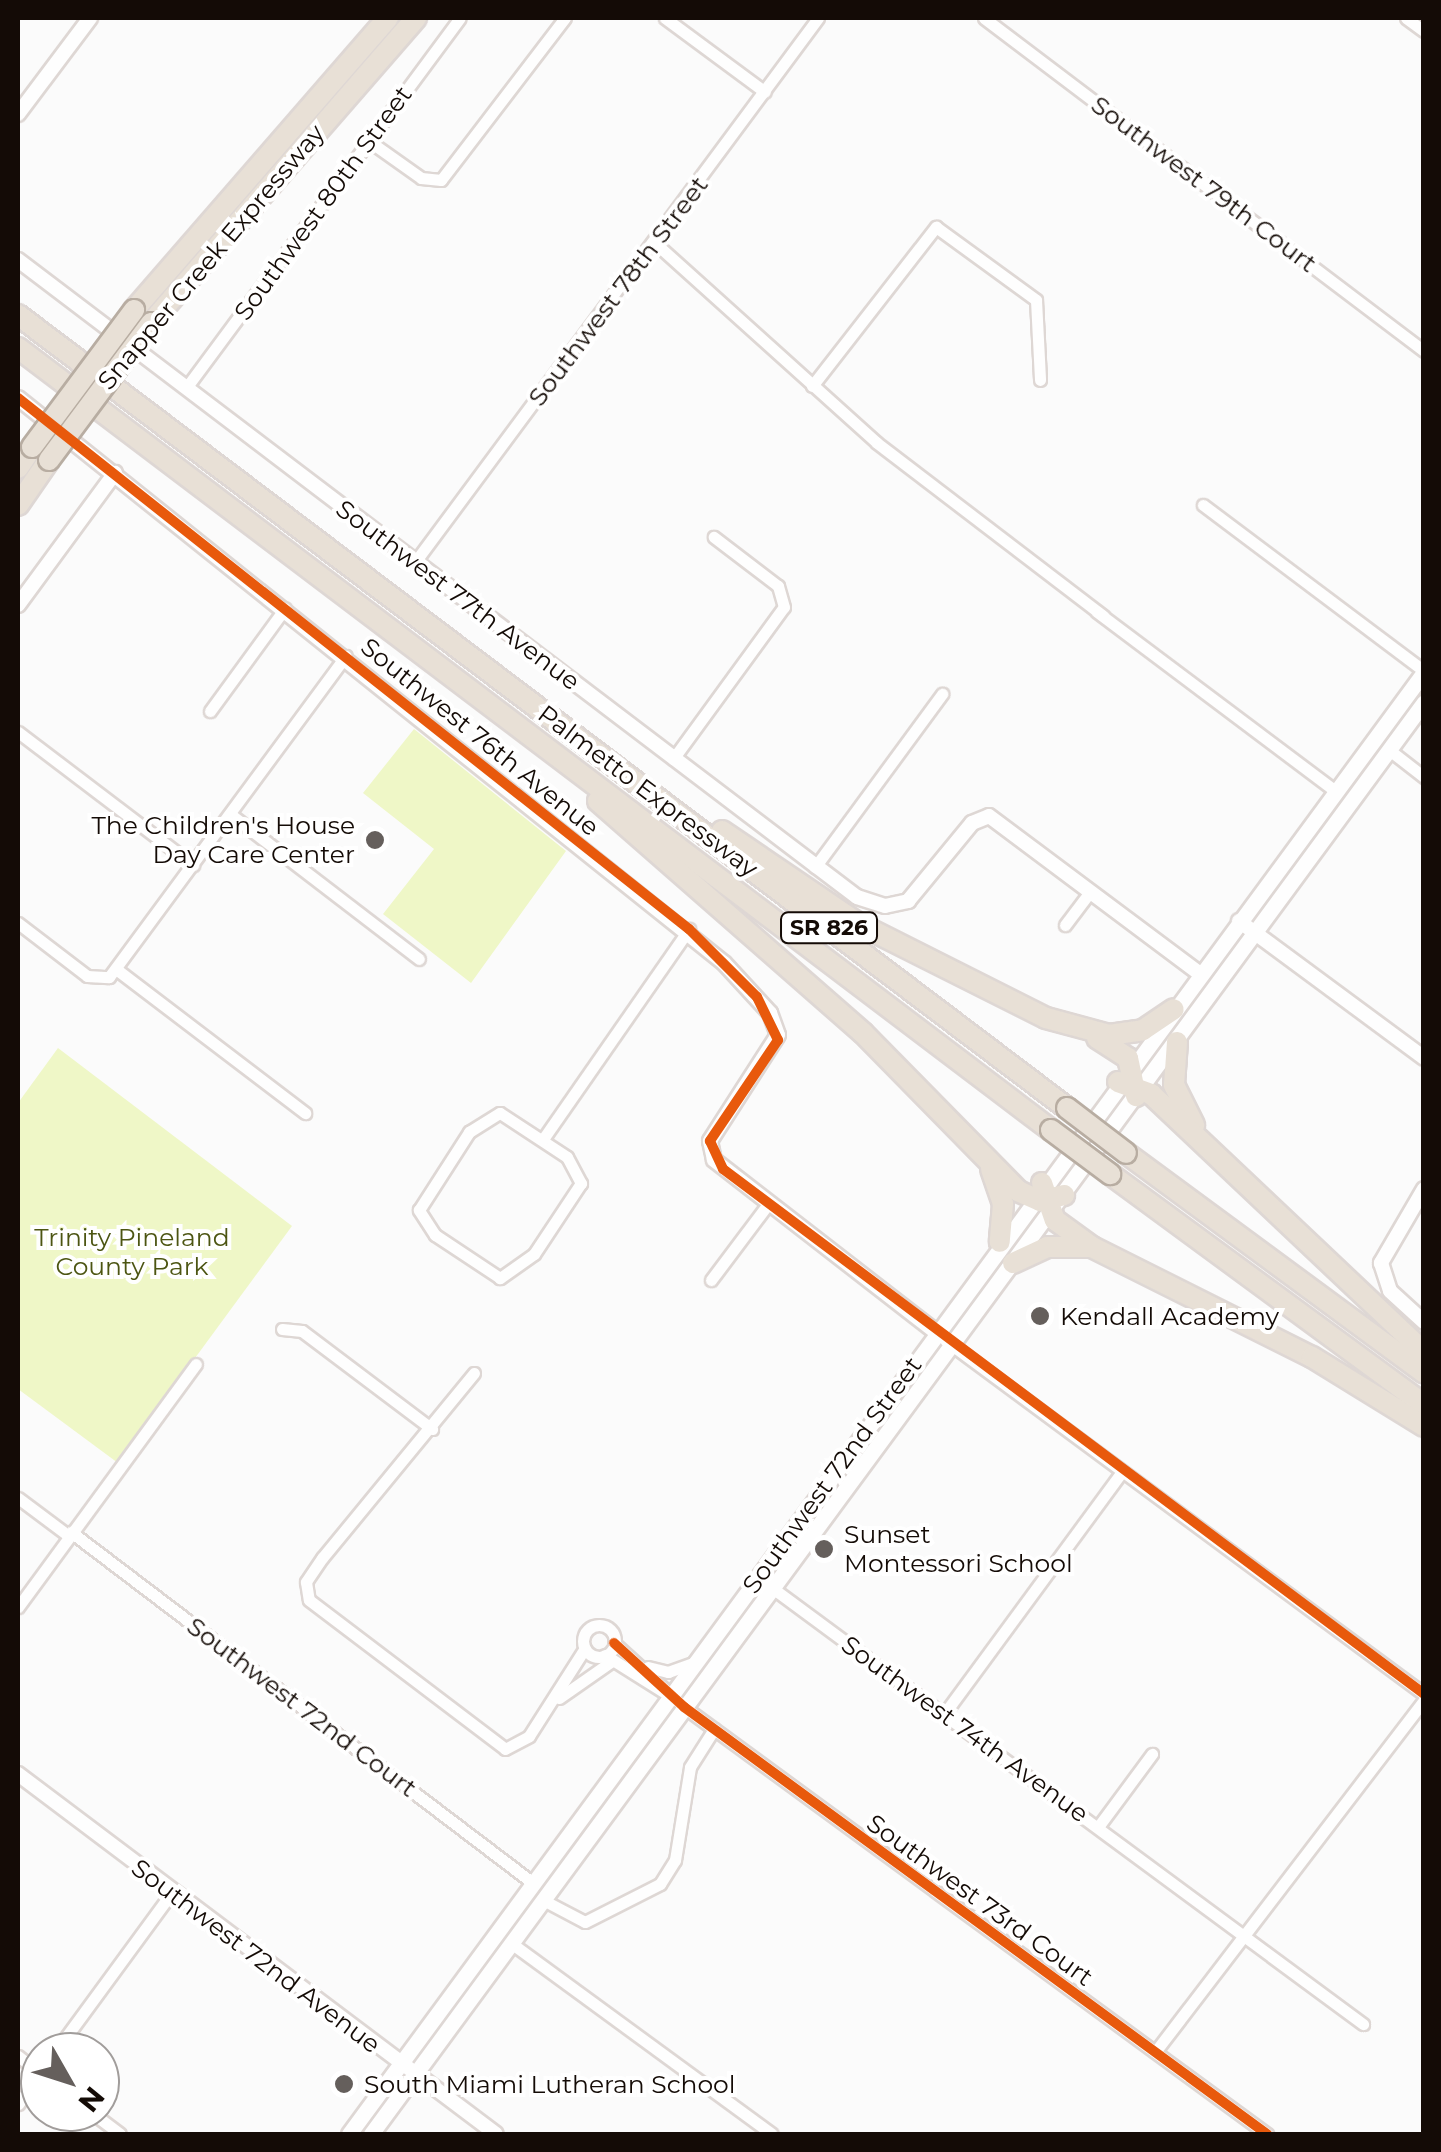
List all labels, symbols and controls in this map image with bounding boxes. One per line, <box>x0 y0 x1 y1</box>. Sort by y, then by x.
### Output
street label: Southwest 80th Street <box>228 80 418 326</box>
street label: Southwest 79th Court <box>1085 90 1323 278</box>
street label: Snapper Creek Expressway <box>91 118 331 396</box>
street label: Southwest 78th Street <box>522 170 714 412</box>
street label: Southwest 77th Avenue <box>330 494 586 696</box>
street label: Southwest 76th Avenue <box>355 632 605 842</box>
street label: Palmetto Expressway <box>532 699 764 883</box>
place label: The Children's House Day Care Center <box>91 811 355 870</box>
marker: The Children's House Day Care Center <box>364 829 386 851</box>
road number: SR 826 <box>779 911 879 945</box>
park label: Trinity Pineland County Park <box>34 1223 230 1282</box>
place label: Kendall Academy <box>1060 1301 1279 1331</box>
marker: Kendall Academy <box>1029 1305 1051 1327</box>
street label: Southwest 72nd Street <box>736 1351 928 1599</box>
place label: Sunset Montessori School <box>844 1520 1073 1579</box>
marker: Sunset Montessori School <box>813 1538 835 1560</box>
street label: Southwest 72nd Court <box>181 1611 423 1803</box>
street label: Southwest 74th Avenue <box>836 1629 1094 1829</box>
street label: Southwest 73rd Court <box>861 1808 1099 1992</box>
street label: Southwest 72nd Avenue <box>126 1853 386 2059</box>
north arrow <box>20 2032 120 2132</box>
place label: South Miami Lutheran School <box>364 2069 736 2099</box>
marker: South Miami Lutheran School <box>333 2073 355 2095</box>
text: N <box>71 2080 112 2119</box>

